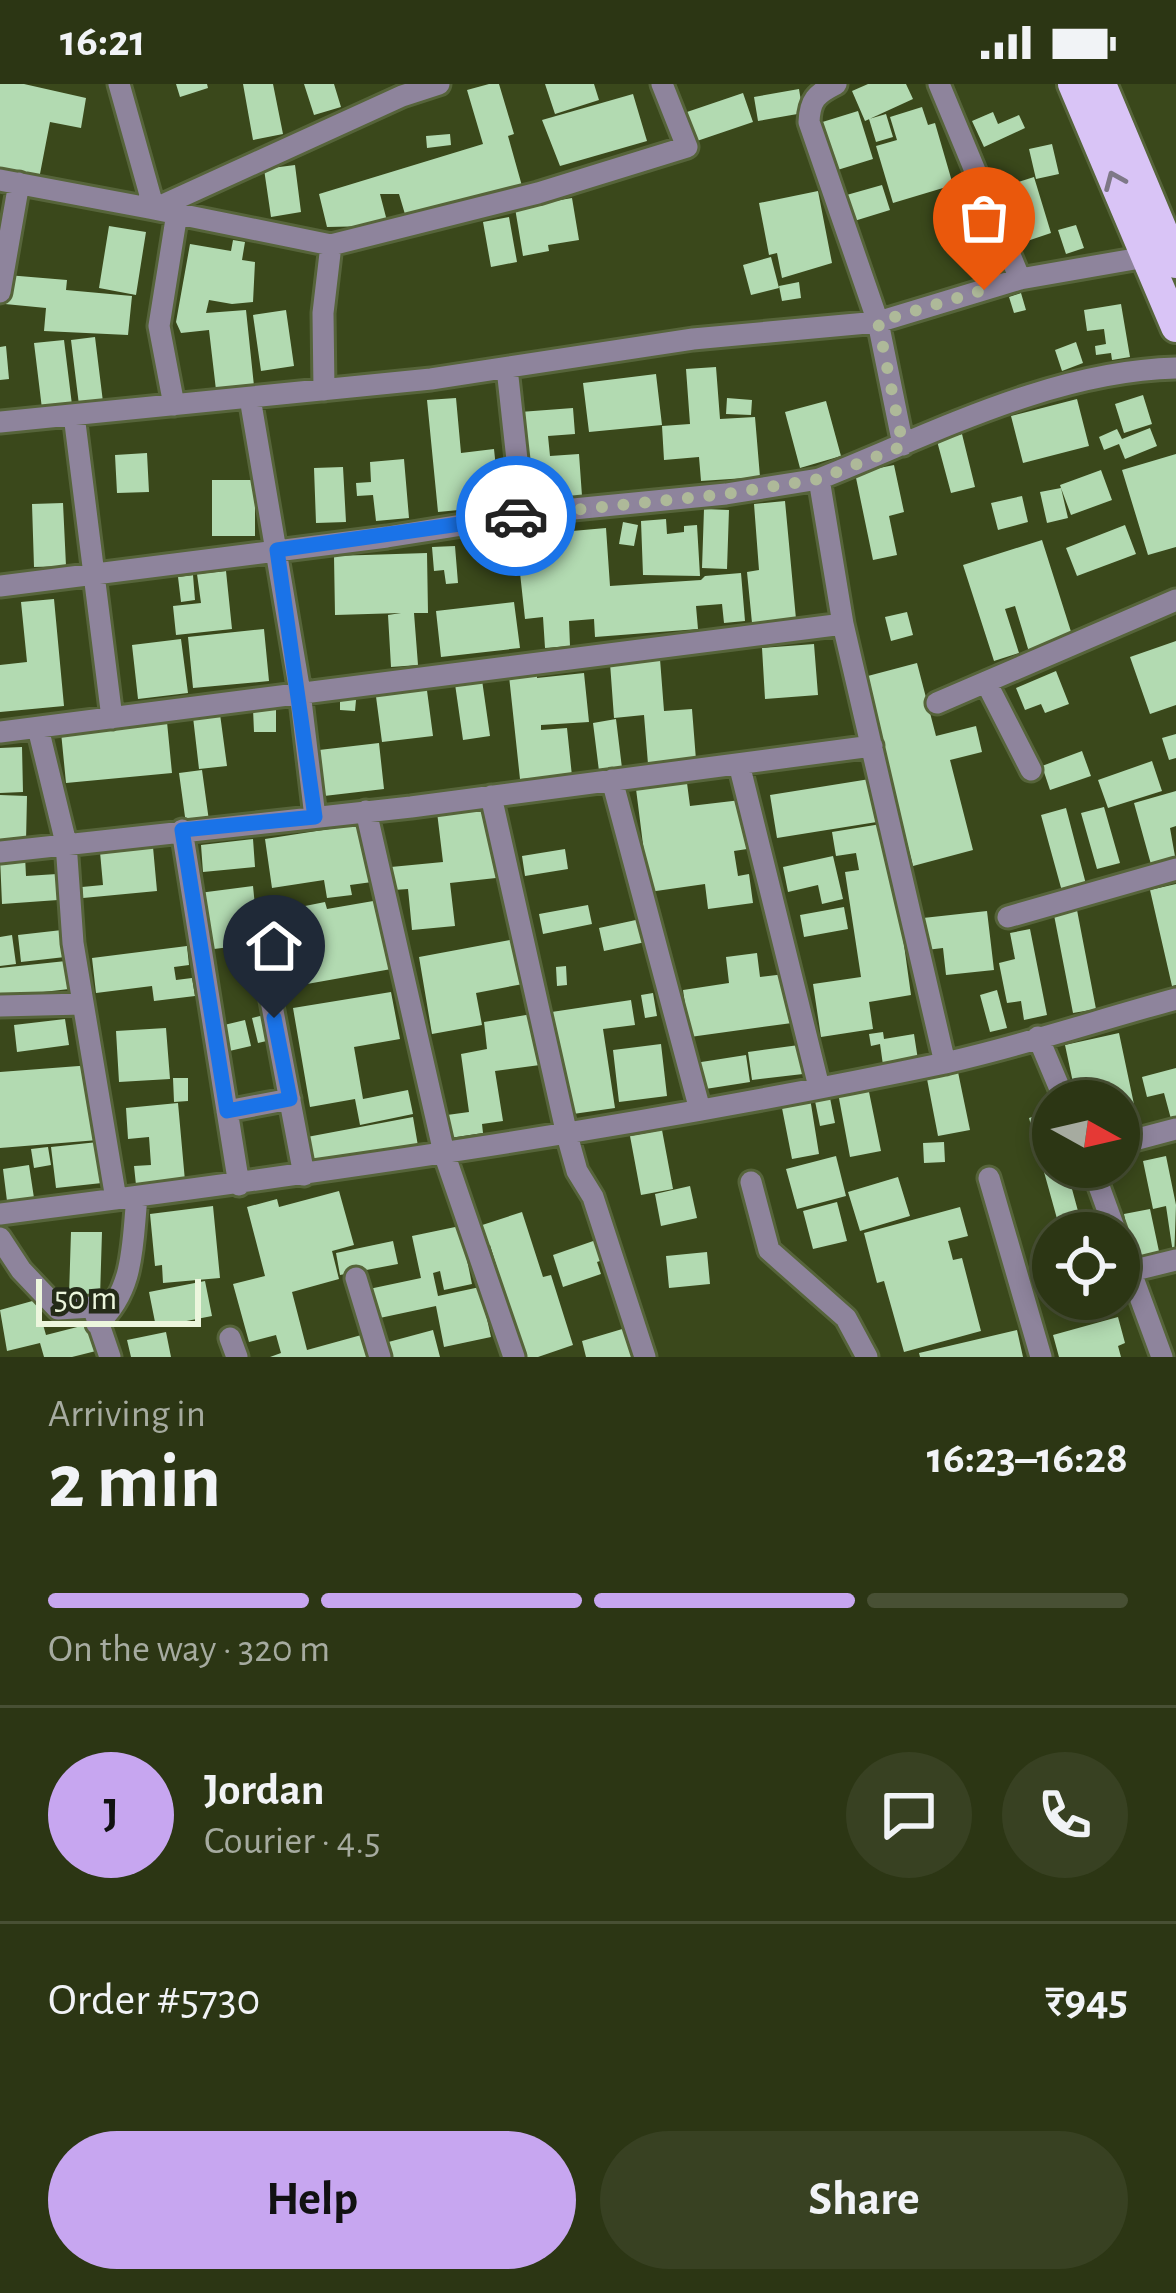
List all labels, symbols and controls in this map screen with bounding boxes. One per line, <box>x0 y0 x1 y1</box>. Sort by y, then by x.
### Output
text: 16:21 <box>60 19 146 64</box>
pin <box>933 167 1035 290</box>
one-way arrow <box>1104 171 1128 192</box>
icon: bag <box>951 185 1017 251</box>
courier <box>456 456 576 576</box>
icon: car <box>483 483 549 549</box>
pin <box>223 895 325 1018</box>
icon: home <box>241 913 307 979</box>
north arrow <box>1032 1080 1140 1188</box>
map controls <box>1032 1080 1140 1320</box>
button: locate <box>1032 1212 1140 1320</box>
scale bar <box>36 1273 201 1326</box>
text: 50 m <box>54 1283 117 1316</box>
text: Arriving in <box>48 1395 206 1434</box>
text: 16:23–16:28 <box>927 1436 1128 1481</box>
text: 2 min <box>48 1444 221 1522</box>
text: On the way · 320 m <box>48 1630 330 1669</box>
button: chat <box>846 1752 972 1878</box>
button: phone <box>1002 1752 1128 1878</box>
text: Jordan <box>204 1768 325 1813</box>
text: J <box>103 1792 119 1837</box>
text: Courier · 4.5 <box>204 1822 381 1861</box>
text: Order #5730 <box>48 1978 260 2023</box>
text: ₹945 <box>1045 1978 1128 2023</box>
button: Help <box>48 2131 576 2269</box>
button: Share <box>600 2131 1128 2269</box>

